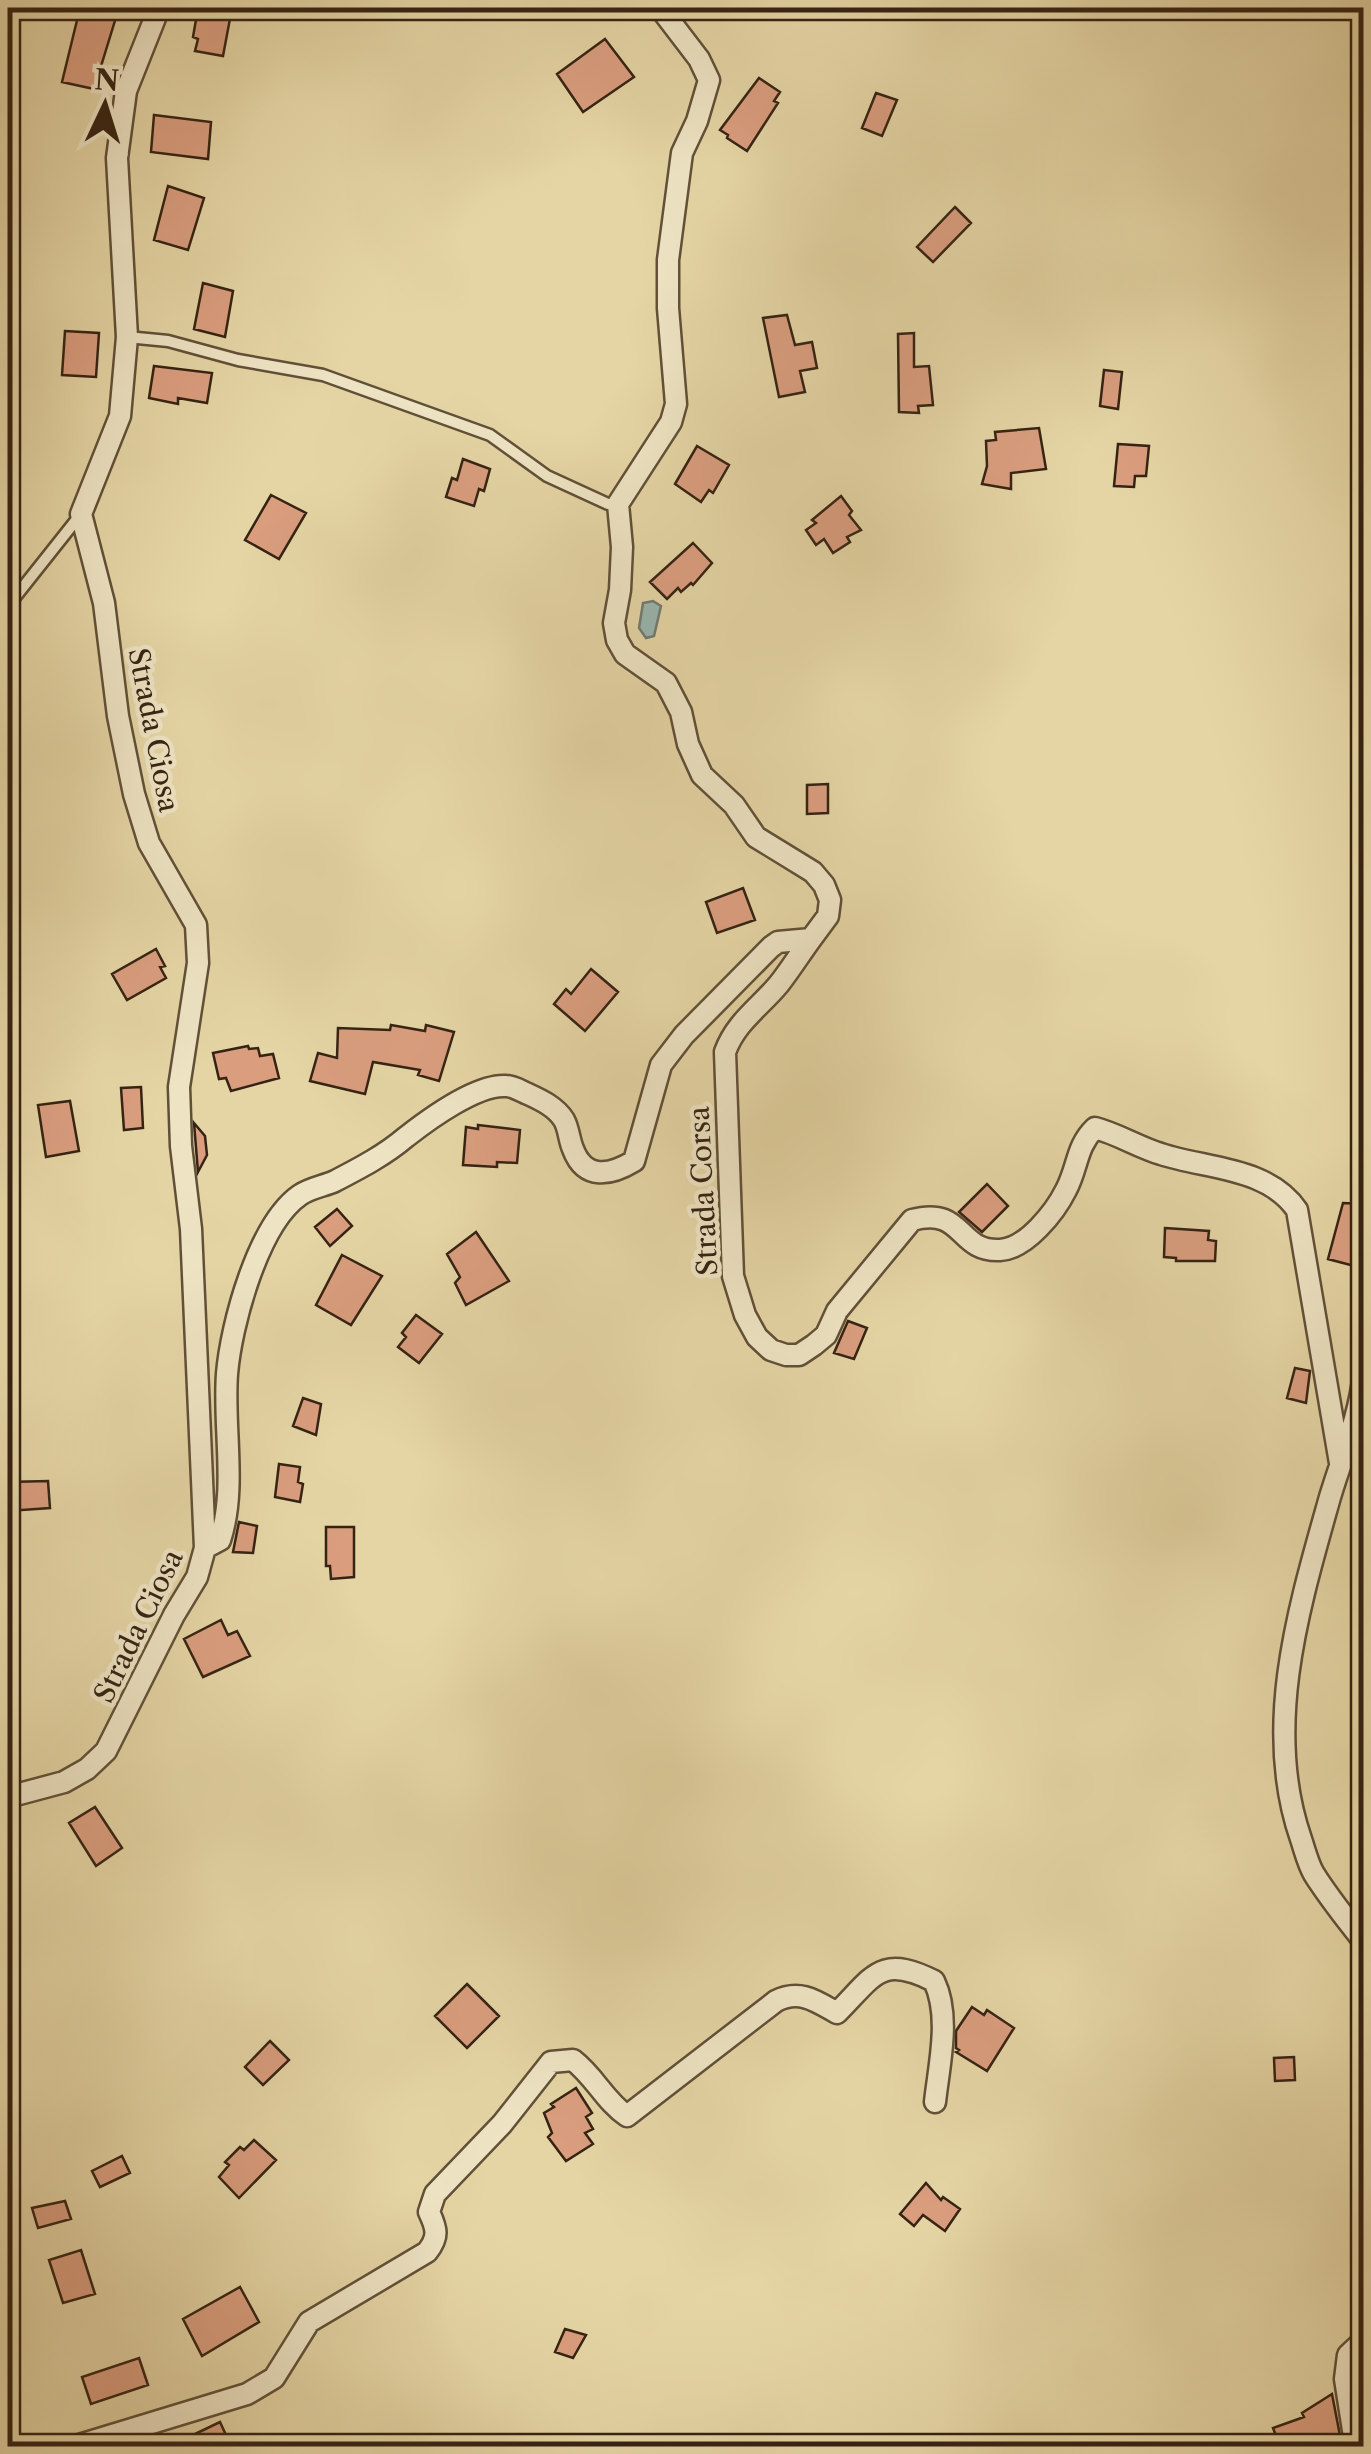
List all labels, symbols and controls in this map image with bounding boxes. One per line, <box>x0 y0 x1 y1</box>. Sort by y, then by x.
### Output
north arrow <box>55 55 155 155</box>
text: N <box>93 62 120 98</box>
street label: Strada Ciosa <box>121 645 187 815</box>
street label: Strada Corsa <box>682 1105 724 1277</box>
street label: Strada Ciosa <box>86 1544 190 1708</box>

